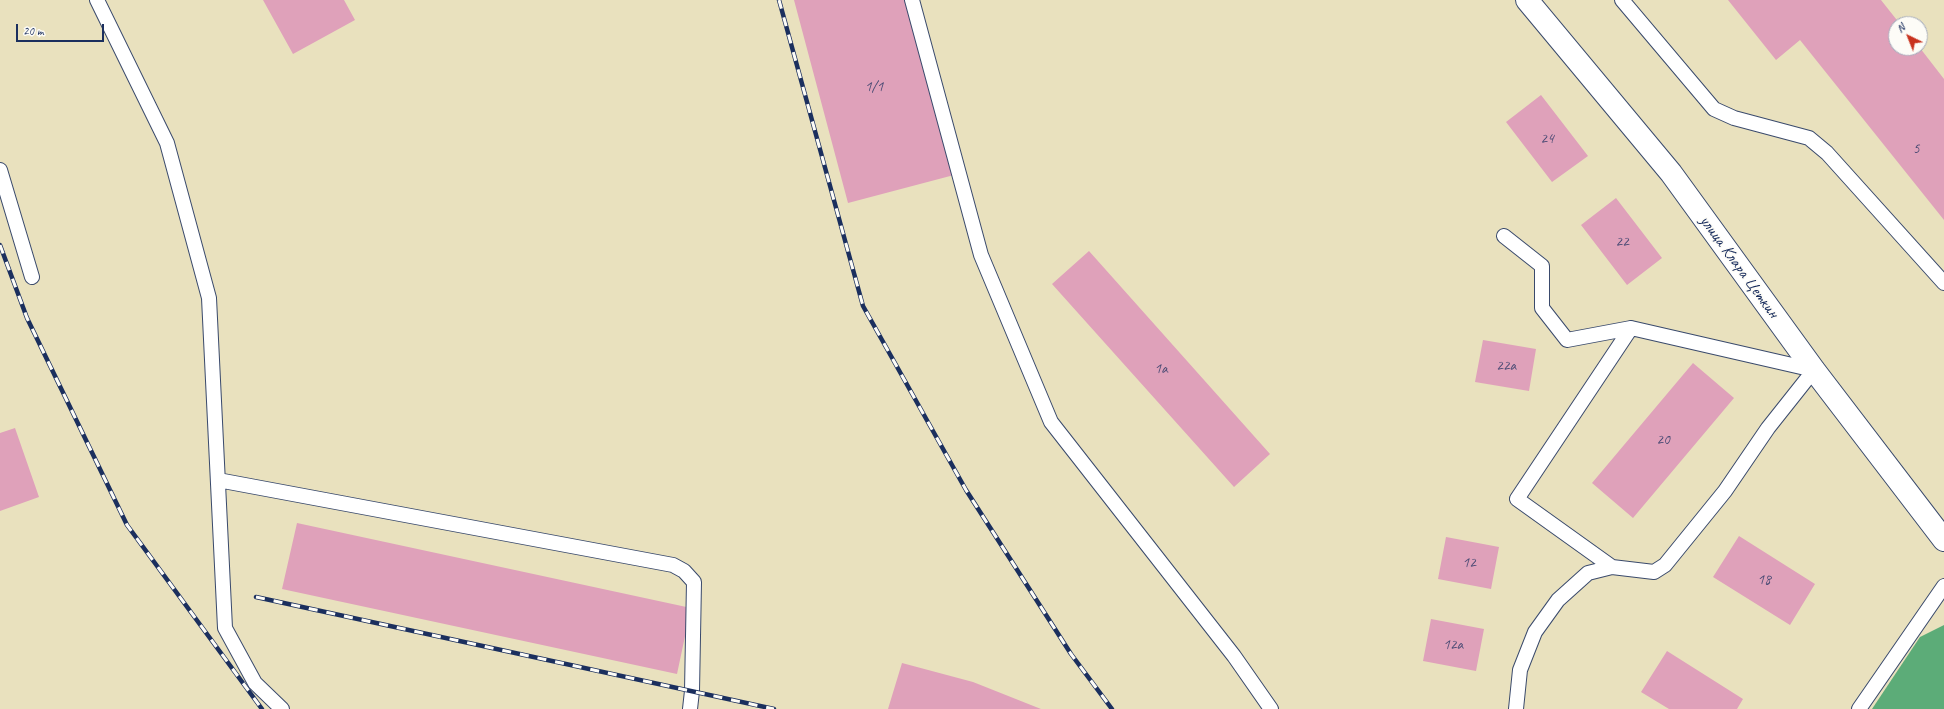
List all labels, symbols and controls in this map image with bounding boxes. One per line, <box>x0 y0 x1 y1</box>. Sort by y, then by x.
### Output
scale bar <box>18 16 106 42</box>
north arrow <box>1888 16 1928 56</box>
text: N <box>1893 21 1908 35</box>
text: 20 m <box>23 23 43 39</box>
house number: 1/1 <box>865 78 883 96</box>
house number: 24 <box>1540 130 1554 148</box>
house number: 5 <box>1913 140 1919 158</box>
street label: улица Клара Цеткин <box>1695 212 1783 322</box>
house number: 22 <box>1615 233 1629 251</box>
house number: 22а <box>1496 357 1516 375</box>
house number: 1а <box>1154 360 1168 378</box>
house number: 20 <box>1656 431 1670 449</box>
house number: 12 <box>1462 554 1476 572</box>
house number: 18 <box>1757 571 1771 589</box>
house number: 12а <box>1443 636 1463 654</box>

